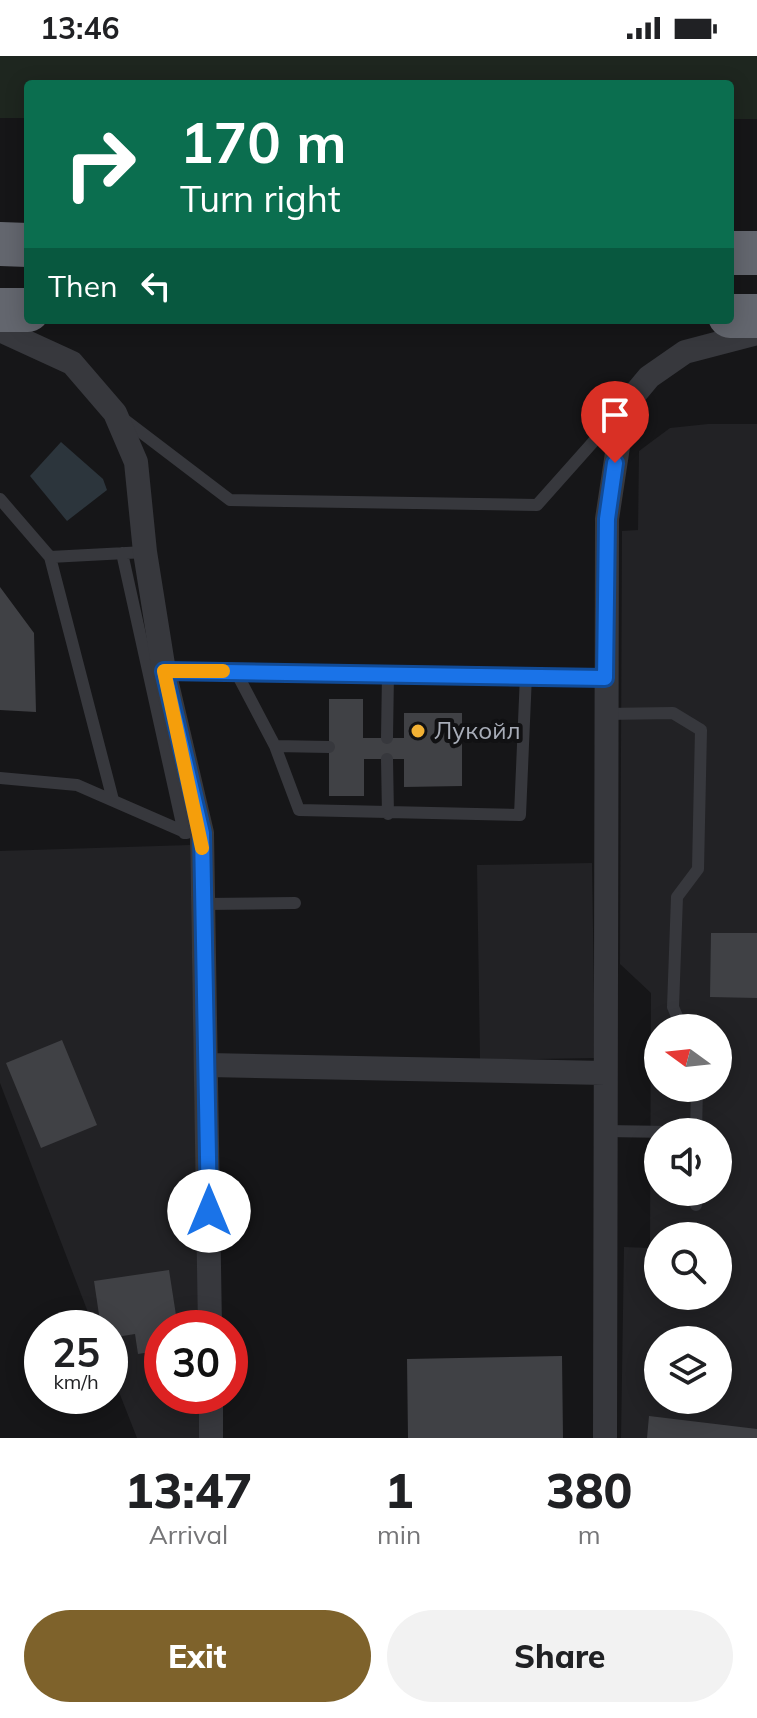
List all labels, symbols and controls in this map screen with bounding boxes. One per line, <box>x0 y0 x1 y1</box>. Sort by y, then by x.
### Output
text: 13:46 <box>40 9 119 47</box>
text: 170 m <box>180 107 347 177</box>
icon: right <box>48 112 152 216</box>
text: Turn right <box>180 176 341 221</box>
icon: left <box>134 264 178 308</box>
text: Then <box>48 267 118 305</box>
pin <box>581 381 649 463</box>
icon: arrive <box>593 393 637 437</box>
place label: Лукойл <box>434 715 521 745</box>
marker: Лукойл <box>409 722 427 740</box>
north arrow <box>644 1014 732 1102</box>
map controls <box>644 1014 732 1414</box>
button: sound <box>644 1118 732 1206</box>
position arrow <box>167 1169 251 1253</box>
button: search <box>644 1222 732 1310</box>
speed limit sign: 30 <box>144 1310 248 1414</box>
button: layers <box>644 1326 732 1414</box>
text: 25 <box>52 1327 100 1377</box>
text: km/h <box>53 1369 99 1394</box>
text: 13:47 <box>125 1460 252 1520</box>
text: 1 <box>385 1460 414 1520</box>
text: 380 <box>546 1460 632 1520</box>
text: Arrival <box>149 1518 228 1551</box>
text: min <box>377 1518 421 1551</box>
text: m <box>578 1518 601 1551</box>
button: Exit <box>24 1610 371 1702</box>
button: Share <box>387 1610 733 1702</box>

